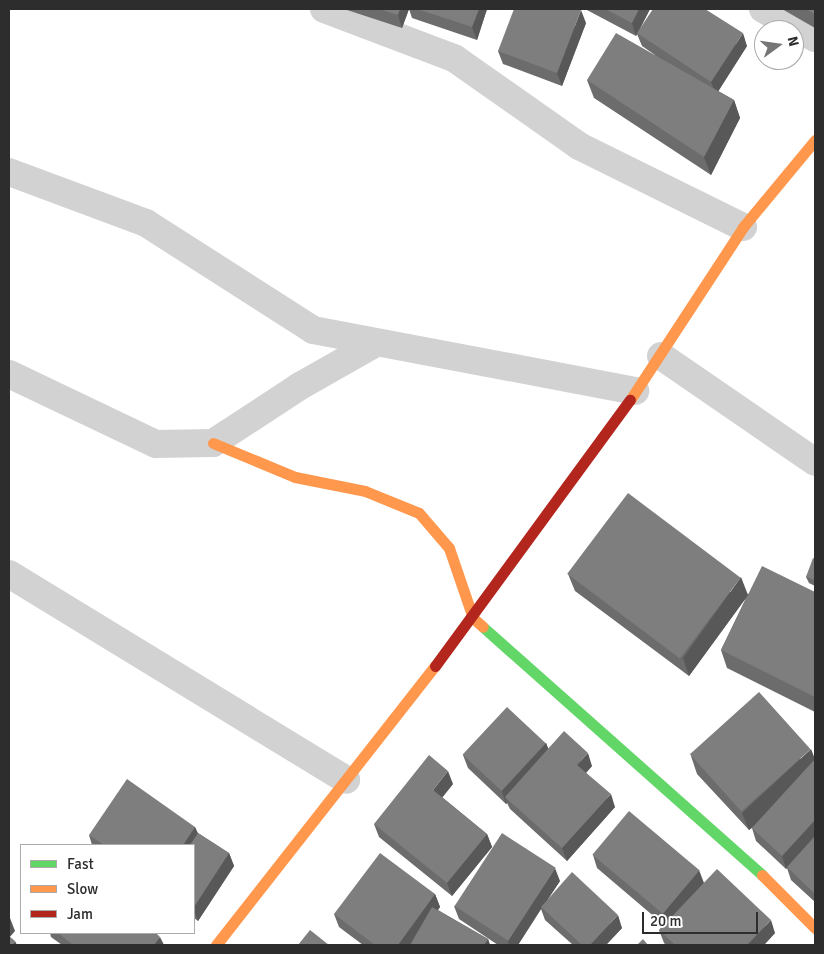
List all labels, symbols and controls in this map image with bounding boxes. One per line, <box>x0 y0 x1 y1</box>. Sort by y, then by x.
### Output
north arrow <box>754 20 804 70</box>
text: N <box>784 35 802 48</box>
legend <box>20 844 195 934</box>
text: Fast <box>67 855 94 873</box>
text: Slow <box>67 880 98 898</box>
scale bar <box>644 902 760 934</box>
text: Jam <box>67 905 93 923</box>
text: 20 m <box>650 912 681 930</box>

